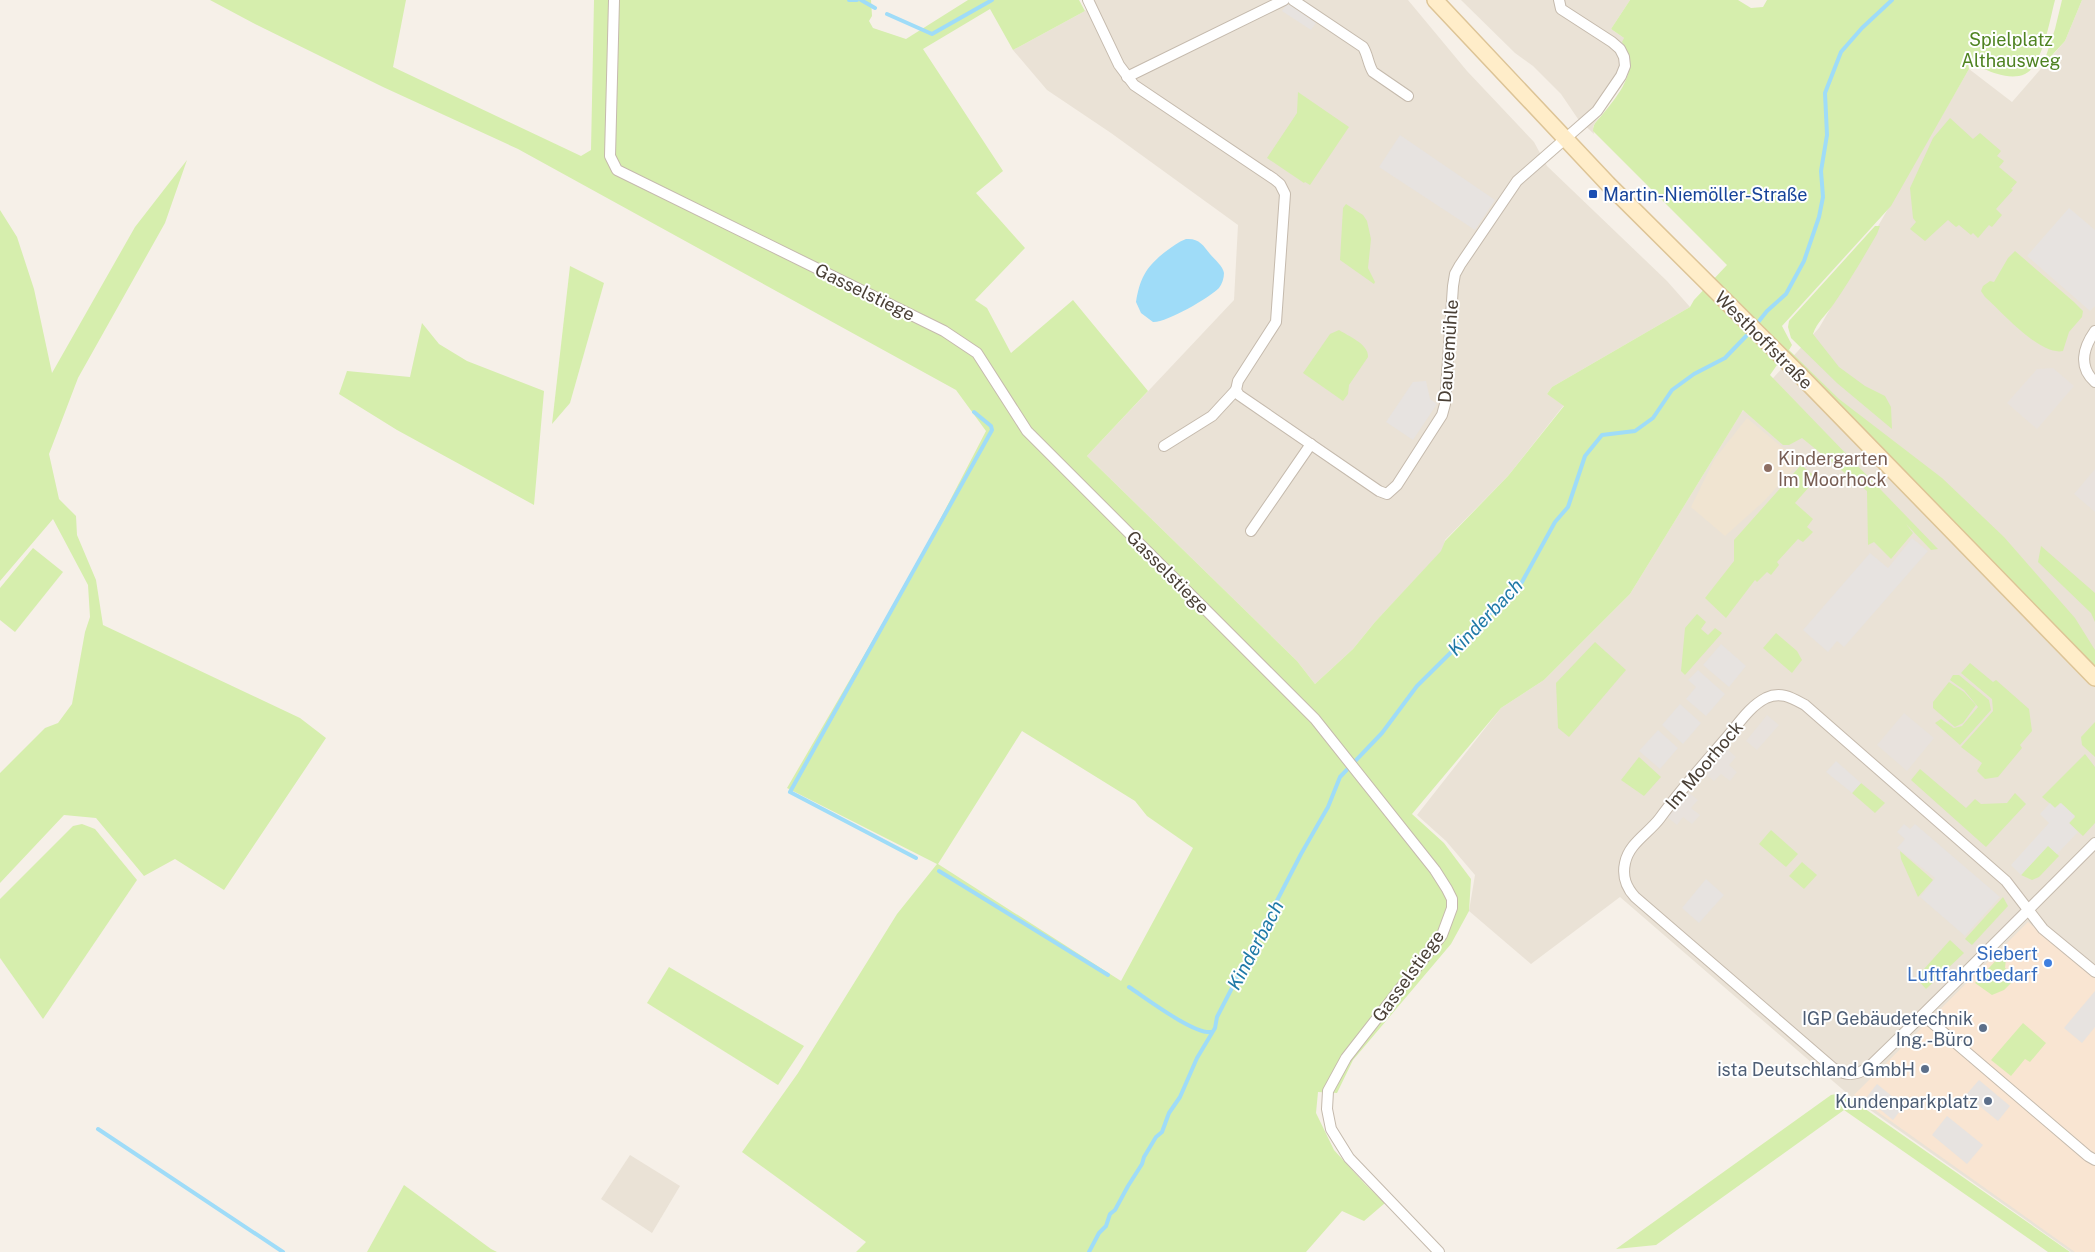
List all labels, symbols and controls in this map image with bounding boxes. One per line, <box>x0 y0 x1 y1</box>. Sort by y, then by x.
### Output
park label: Spielplatz Althausweg <box>1961 29 2061 71</box>
place label: Martin-Niemöller-Straße <box>1603 184 1807 205</box>
marker: Martin-Niemöller-Straße <box>1587 188 1599 200</box>
street label: Gasselstiege <box>812 259 918 325</box>
street label: Westhoffstraße <box>1711 287 1817 393</box>
street label: Dauvemühle <box>1434 299 1462 403</box>
place label: Kindergarten Im Moorhock <box>1778 448 1888 490</box>
marker: Kindergarten Im Moorhock <box>1762 462 1774 474</box>
street label: Gasselstiege <box>1122 526 1214 618</box>
water label: Kinderbach <box>1443 574 1527 660</box>
street label: Im Moorhock <box>1661 717 1747 813</box>
water label: Kinderbach <box>1222 897 1288 993</box>
street label: Gasselstiege <box>1368 926 1448 1026</box>
place label: Siebert Luftfahrtbedarf <box>1907 943 2038 985</box>
marker: Siebert Luftfahrtbedarf <box>2042 957 2054 969</box>
place label: IGP Gebäudetechnik Ing.-Büro <box>1802 1008 1973 1050</box>
marker: IGP Gebäudetechnik Ing.-Büro <box>1977 1022 1989 1034</box>
place label: ista Deutschland GmbH <box>1717 1059 1915 1080</box>
marker: ista Deutschland GmbH <box>1919 1063 1931 1075</box>
place label: Kundenparkplatz <box>1835 1091 1978 1112</box>
marker: Kundenparkplatz <box>1982 1095 1994 1107</box>

